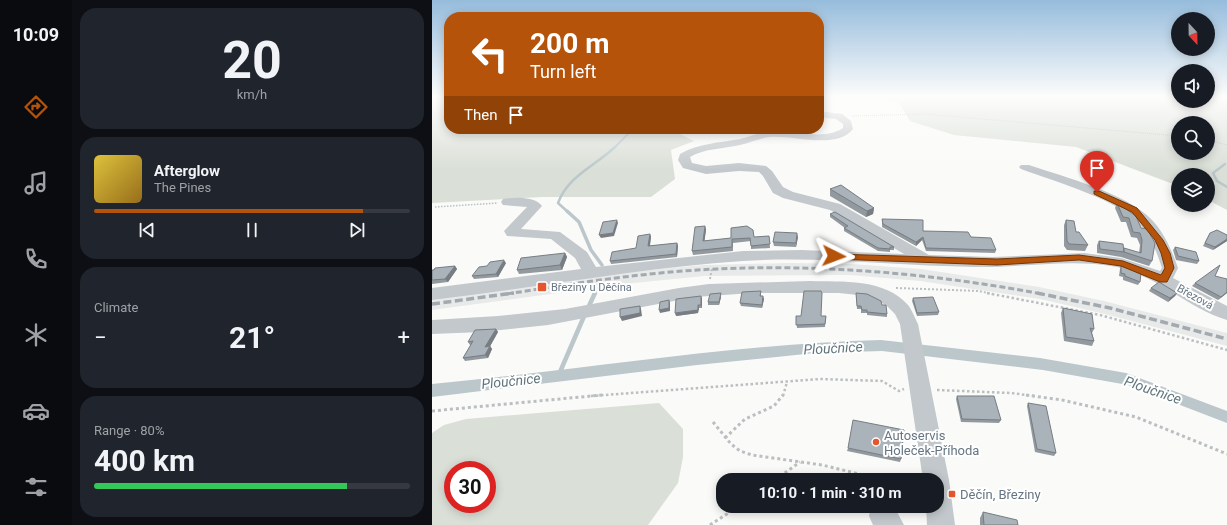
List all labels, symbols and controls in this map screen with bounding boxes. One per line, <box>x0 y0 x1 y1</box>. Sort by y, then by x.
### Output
north arrow <box>1171 12 1215 56</box>
map controls <box>1171 12 1215 212</box>
text: 10:09 <box>13 24 59 45</box>
text: 200 m <box>530 27 609 60</box>
icon: left <box>464 28 516 80</box>
text: 20 <box>222 30 282 91</box>
text: Turn left <box>530 61 596 82</box>
button: sound <box>1171 64 1215 108</box>
text: km/h <box>237 87 267 102</box>
icon: directions <box>22 93 50 121</box>
icon: arrive <box>505 104 527 126</box>
text: Then <box>464 106 497 124</box>
button: search <box>1171 116 1215 160</box>
pin <box>1080 151 1114 192</box>
icon: arrive <box>1086 157 1108 179</box>
text: Afterglow <box>154 162 220 180</box>
button: layers <box>1171 168 1215 212</box>
icon: music <box>22 169 50 197</box>
text: The Pines <box>154 180 211 195</box>
icon: previous <box>136 219 158 241</box>
icon: pause <box>241 219 263 241</box>
icon: next <box>346 219 368 241</box>
position arrow <box>813 235 855 277</box>
icon: phone <box>22 245 50 273</box>
marker: Březiny u Děčína <box>536 281 548 293</box>
place label: Březiny u Děčína <box>551 281 632 294</box>
street label: Březová <box>1175 282 1215 312</box>
text: Climate <box>94 300 138 315</box>
text: 21° <box>229 320 275 355</box>
icon: climate <box>22 321 50 349</box>
text: − <box>94 325 107 350</box>
text: + <box>398 325 410 350</box>
water label: Ploučnice <box>803 338 863 358</box>
water label: Ploučnice <box>481 370 541 392</box>
water label: Ploučnice <box>1122 373 1184 407</box>
icon: car <box>22 397 50 425</box>
text: Range · 80% <box>94 423 164 438</box>
place label: Autoservis Holeček-Příhoda <box>884 428 979 458</box>
marker: Autoservis Holeček-Příhoda <box>871 437 881 447</box>
text: 400 km <box>94 443 195 478</box>
speed limit sign: 30 <box>444 461 496 513</box>
icon: filters <box>22 473 50 501</box>
text: 10:10 · 1 min · 310 m <box>759 484 901 502</box>
place label: Děčín, Březiny <box>960 487 1041 502</box>
marker: Děčín, Březiny <box>947 489 957 499</box>

